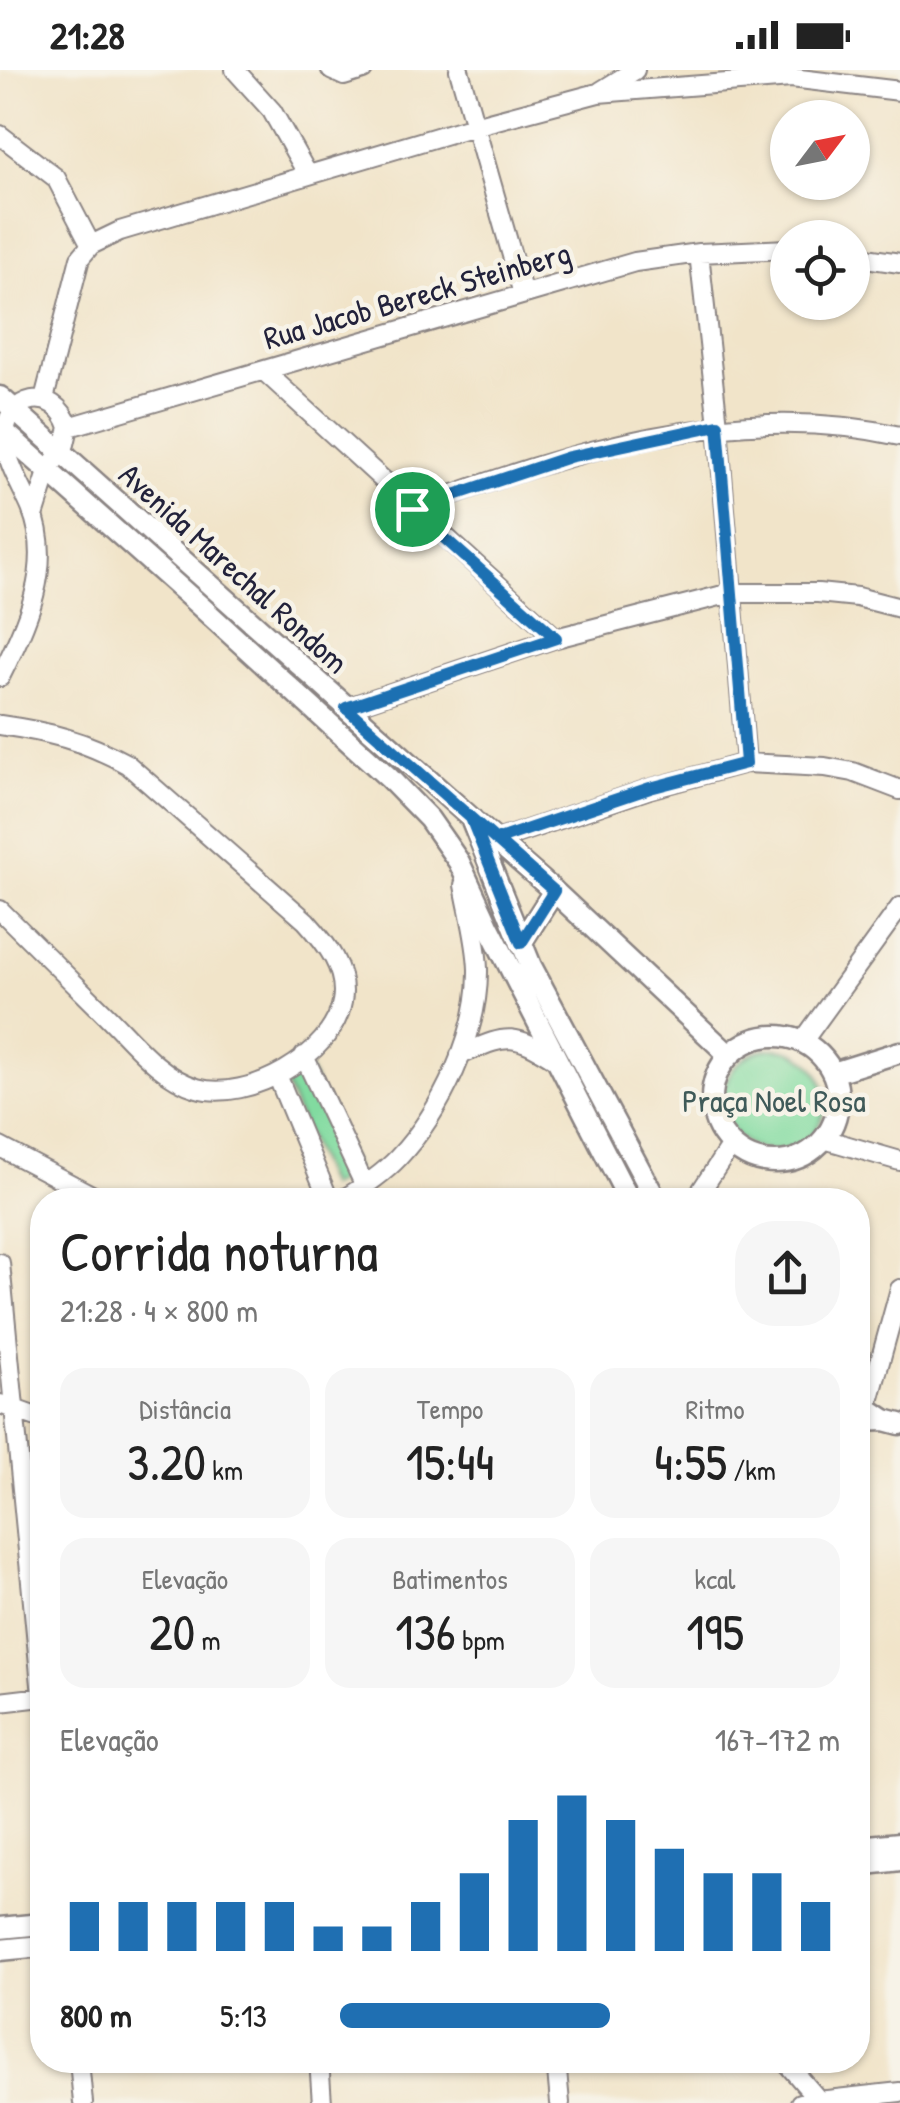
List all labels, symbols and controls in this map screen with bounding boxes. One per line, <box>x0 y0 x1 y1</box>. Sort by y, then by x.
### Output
text: 21:28 <box>50 9 125 61</box>
north arrow <box>770 100 870 200</box>
map controls <box>770 100 870 320</box>
button: locate <box>770 220 870 320</box>
street label: Rua Jacob Bereck Steinberg <box>259 231 575 359</box>
street label: Avenida Marechal Rondom <box>110 453 358 683</box>
pin <box>370 467 455 552</box>
icon: arrive <box>385 482 440 537</box>
park label: Praça Noel Rosa <box>682 1079 866 1122</box>
text: Corrida noturna <box>60 1214 378 1288</box>
button: share <box>735 1221 840 1326</box>
text: 21:28 · 4 × 800 m <box>60 1289 258 1332</box>
text: Distância <box>139 1390 231 1428</box>
text: Tempo <box>417 1390 483 1428</box>
text: Ritmo <box>686 1390 744 1428</box>
text: 3.20 <box>127 1428 206 1496</box>
text: 15:44 <box>406 1428 494 1496</box>
text: 4:55 <box>654 1428 727 1496</box>
text: km <box>206 1451 243 1489</box>
text: /km <box>727 1451 776 1489</box>
text: Elevação <box>142 1560 228 1598</box>
text: Batimentos <box>392 1560 508 1598</box>
text: kcal <box>695 1560 735 1598</box>
text: 20 <box>149 1598 195 1666</box>
text: 136 <box>395 1598 456 1666</box>
text: 195 <box>686 1598 744 1666</box>
text: m <box>195 1621 221 1659</box>
text: bpm <box>456 1621 505 1659</box>
text: Elevação <box>60 1718 159 1761</box>
text: 167–172 m <box>715 1718 840 1761</box>
text: 800 m <box>60 1994 132 2037</box>
text: 5:13 <box>220 1994 267 2037</box>

